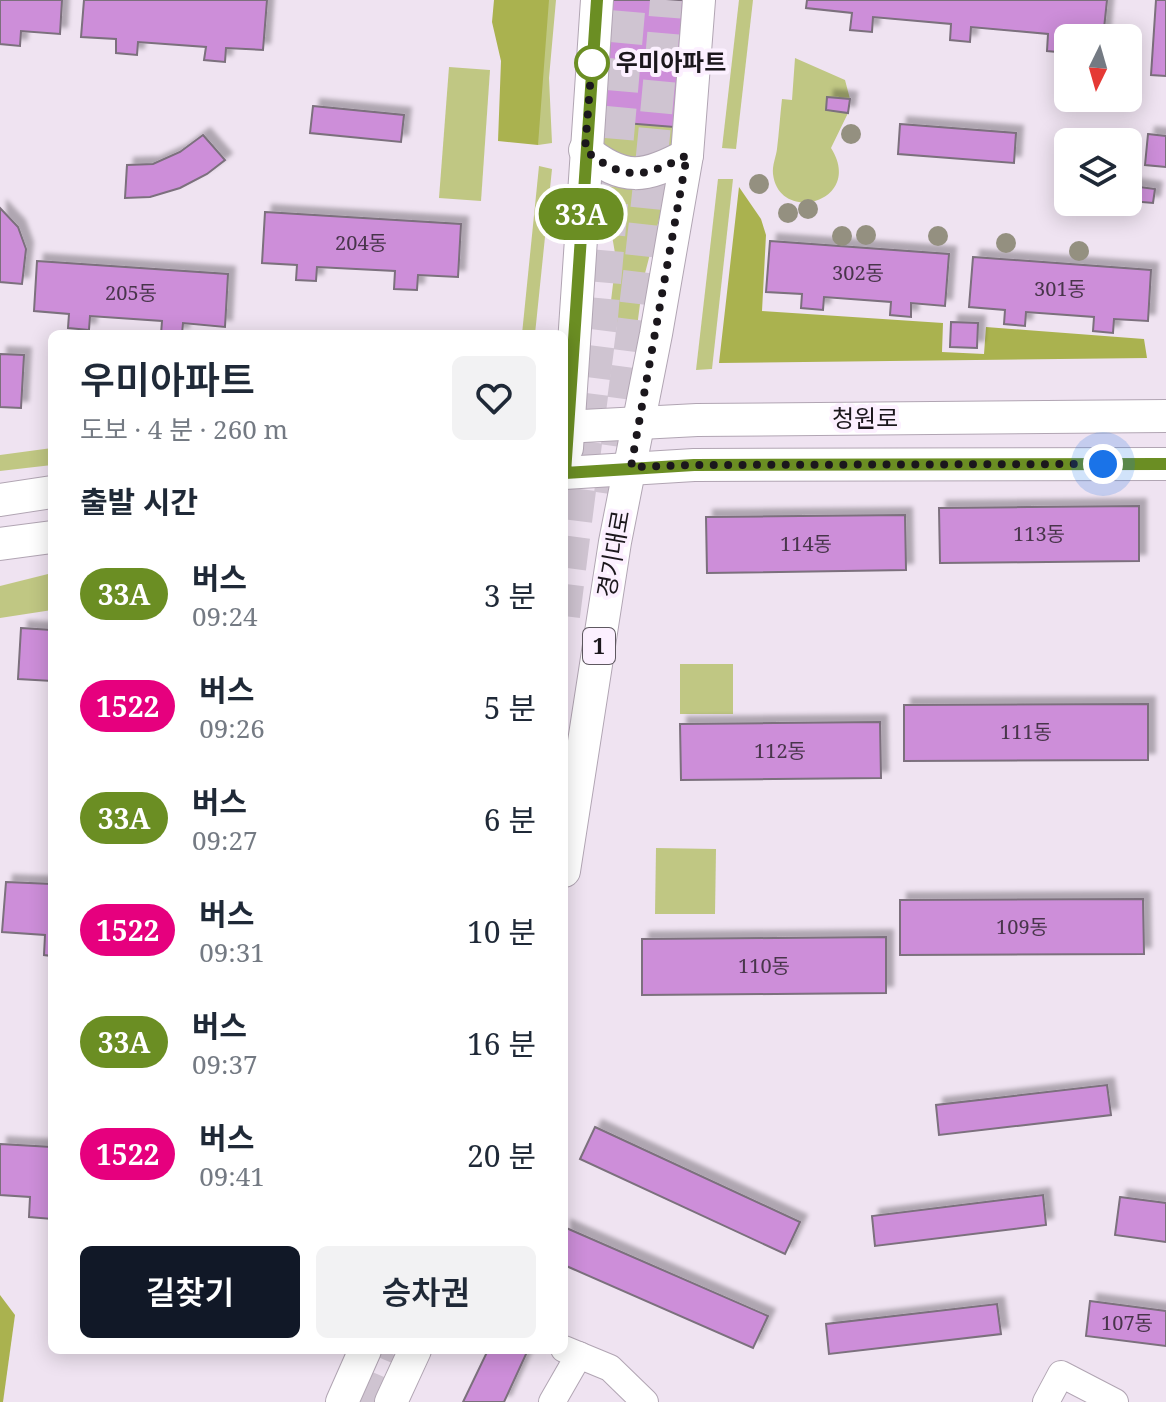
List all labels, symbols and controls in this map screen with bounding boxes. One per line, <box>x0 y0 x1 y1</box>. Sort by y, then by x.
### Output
north arrow <box>1054 24 1142 112</box>
map controls <box>1054 24 1142 216</box>
place label: 우미아파트 <box>616 45 726 78</box>
marker: 우미아파트 <box>575 46 609 80</box>
button: layers <box>1054 128 1142 216</box>
line badge: 33A <box>535 188 627 240</box>
text: 33A <box>555 195 607 233</box>
house number: 204동 <box>335 229 387 256</box>
house number: 302동 <box>832 259 884 286</box>
house number: 301동 <box>1034 275 1086 302</box>
house number: 205동 <box>105 279 157 306</box>
text: 우미아파트 <box>80 353 255 405</box>
button: heart <box>452 356 536 440</box>
street label: 청원로 <box>832 401 898 434</box>
text: 도보 · 4 분 · 260 m <box>80 411 288 447</box>
your location <box>1083 444 1123 484</box>
text: 출발 시간 <box>80 481 198 522</box>
street label: 경기대로 <box>589 507 636 600</box>
house number: 113동 <box>1013 520 1065 547</box>
house number: 114동 <box>780 530 832 557</box>
text: 버스 <box>192 557 247 598</box>
text: 33A <box>98 575 150 613</box>
text: 3 분 <box>484 575 536 616</box>
text: 09:24 <box>192 598 258 634</box>
road number: 1 <box>583 628 615 664</box>
text: 버스 <box>199 669 254 710</box>
text: 1522 <box>96 687 159 725</box>
text: 5 분 <box>484 687 536 728</box>
text: 09:26 <box>199 710 265 746</box>
house number: 111동 <box>1000 718 1052 745</box>
house number: 112동 <box>754 737 806 764</box>
text: 버스 <box>192 781 247 822</box>
text: 33A <box>98 799 150 837</box>
text: 6 분 <box>484 799 536 840</box>
text: 09:27 <box>192 822 258 858</box>
text: 버스 <box>199 893 254 934</box>
text: 1522 <box>96 911 159 949</box>
text: 10 분 <box>467 911 536 952</box>
house number: 109동 <box>996 913 1048 940</box>
text: 09:31 <box>199 934 265 970</box>
house number: 110동 <box>738 952 790 979</box>
text: 버스 <box>192 1005 247 1046</box>
text: 33A <box>98 1023 150 1061</box>
text: 16 분 <box>467 1023 536 1064</box>
text: 09:37 <box>192 1046 258 1082</box>
text: 버스 <box>199 1117 254 1158</box>
text: 1522 <box>96 1135 159 1173</box>
text: 20 분 <box>467 1135 536 1176</box>
text: 09:41 <box>199 1158 265 1194</box>
button: 길찾기 <box>80 1246 300 1338</box>
button: 승차권 <box>316 1246 536 1338</box>
house number: 107동 <box>1101 1309 1153 1336</box>

